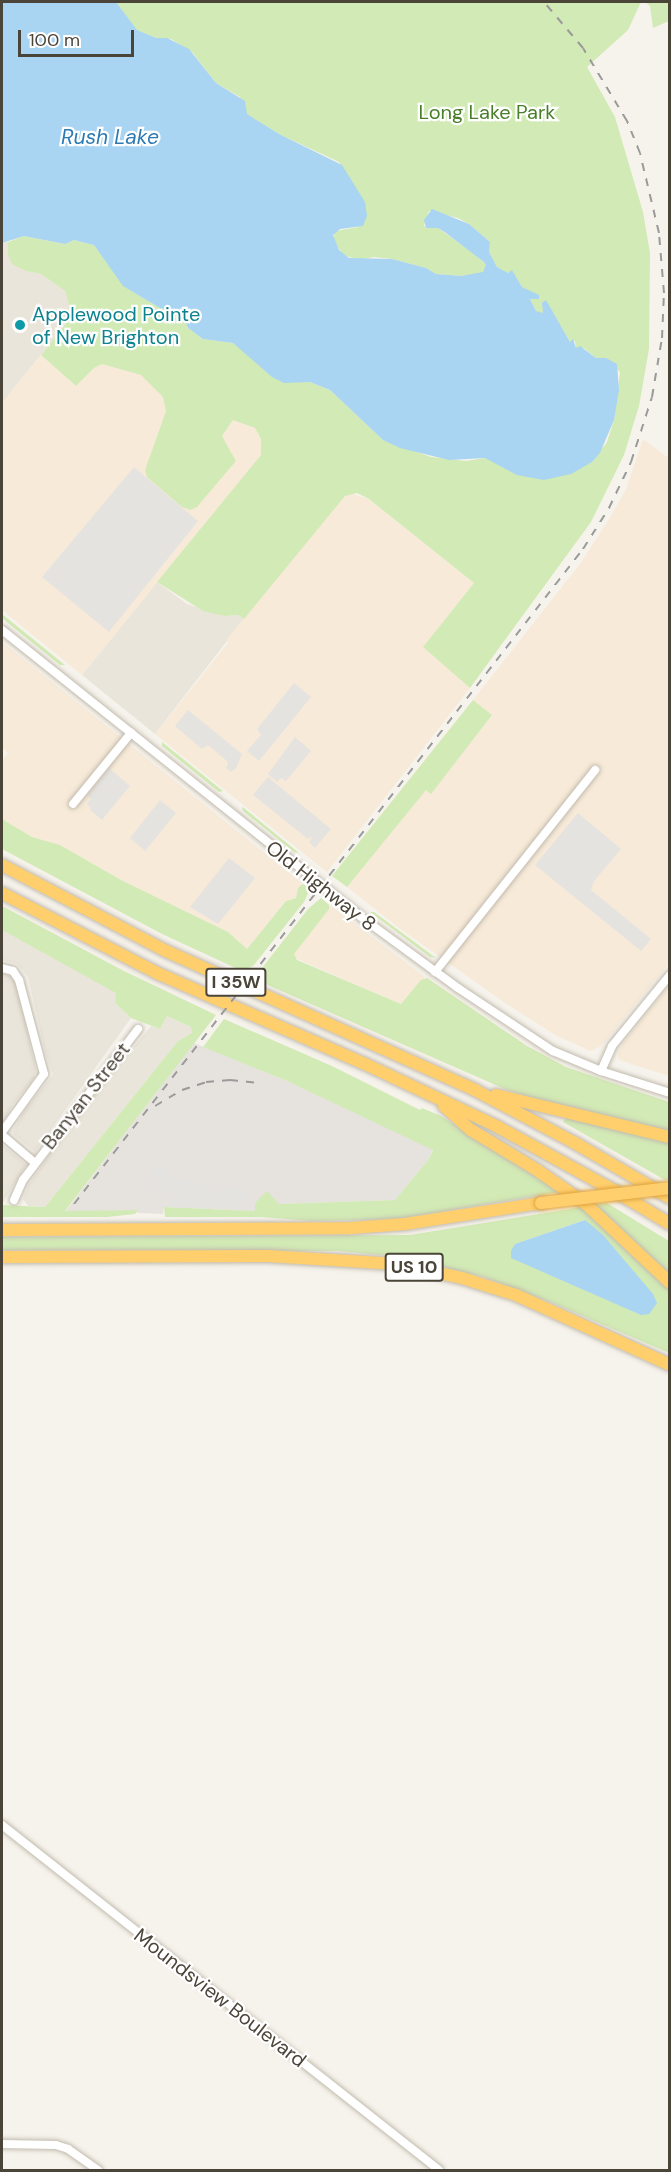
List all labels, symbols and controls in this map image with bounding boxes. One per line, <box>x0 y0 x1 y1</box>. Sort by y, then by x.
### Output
scale bar <box>21 18 136 56</box>
text: 100 m <box>29 28 80 52</box>
park label: Long Lake Park <box>419 100 555 124</box>
water label: Rush Lake <box>61 124 159 150</box>
place label: Applewood Pointe of New Brighton <box>32 302 200 349</box>
marker: Applewood Pointe of New Brighton <box>13 318 27 332</box>
street label: Old Highway 8 <box>261 836 381 936</box>
road number: I 35W <box>204 967 268 997</box>
street label: Banyan Street <box>37 1038 135 1154</box>
road number: US 10 <box>384 1252 444 1282</box>
street label: Moundsview Boulevard <box>129 1923 311 2073</box>

